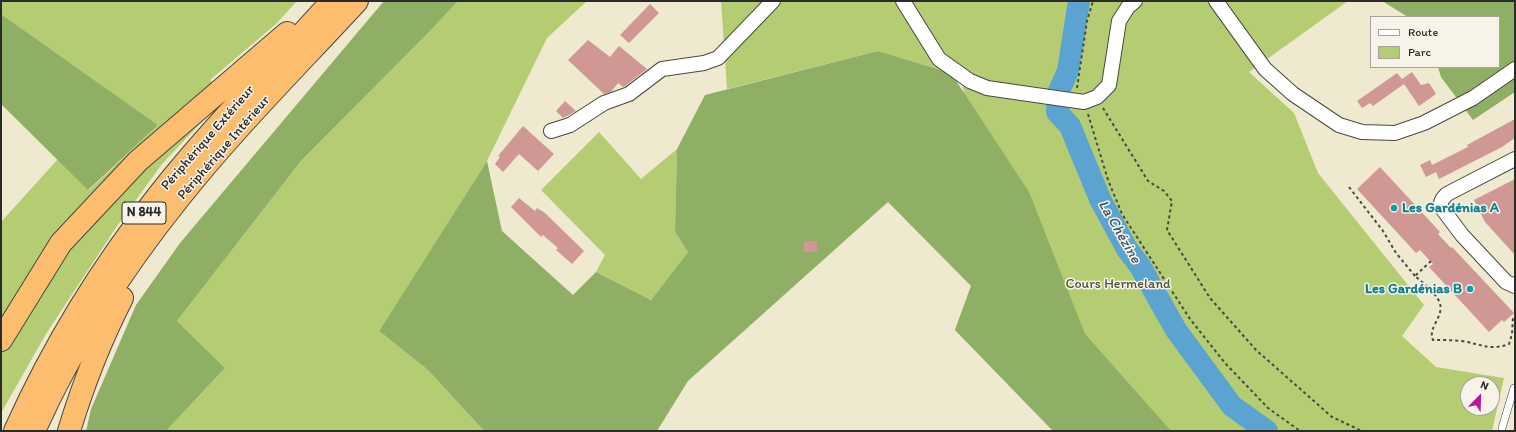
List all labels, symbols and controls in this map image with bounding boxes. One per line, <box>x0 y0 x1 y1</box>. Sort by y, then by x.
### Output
legend <box>1370 16 1500 68</box>
text: Route <box>1408 25 1438 39</box>
text: Parc <box>1408 45 1431 59</box>
street label: Périphérique Extérieur <box>158 82 258 194</box>
street label: Périphérique Intérieur <box>174 92 274 204</box>
water label: La Chézine <box>1094 197 1144 267</box>
place label: Les Gardénias A <box>1402 200 1499 216</box>
road number: N 844 <box>122 202 166 224</box>
marker: Les Gardénias A <box>1389 203 1399 213</box>
park label: Cours Hermeland <box>1065 276 1171 292</box>
place label: Les Gardénias B <box>1365 281 1462 297</box>
marker: Les Gardénias B <box>1465 284 1475 294</box>
north arrow <box>1460 376 1500 416</box>
text: N <box>1479 378 1490 393</box>

